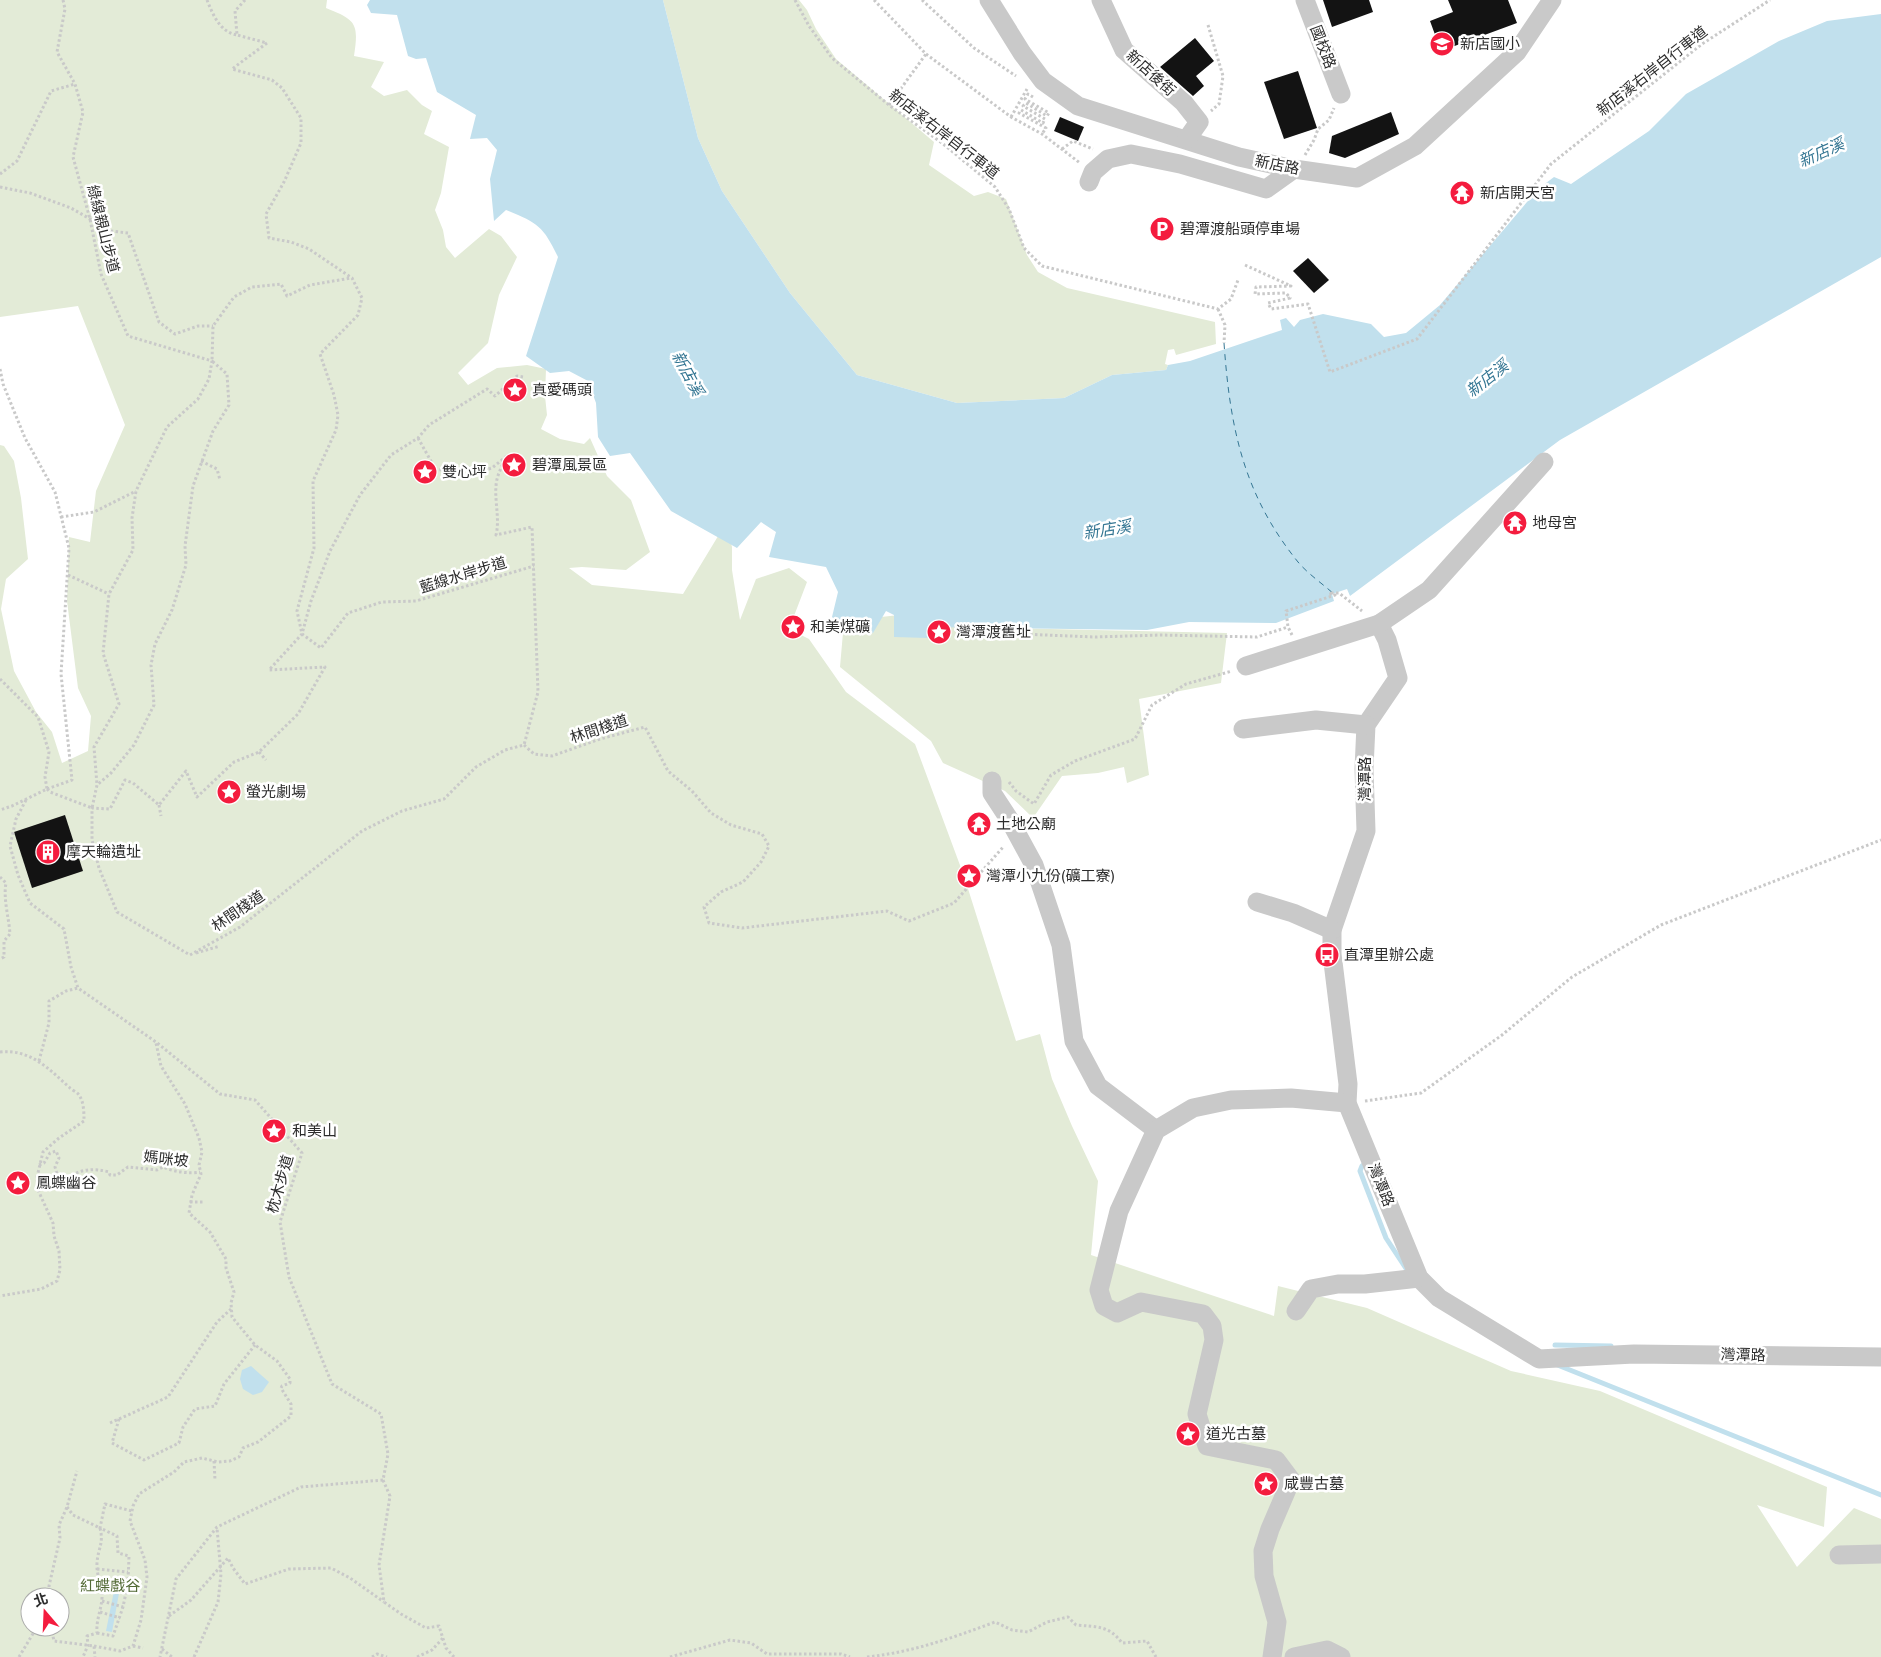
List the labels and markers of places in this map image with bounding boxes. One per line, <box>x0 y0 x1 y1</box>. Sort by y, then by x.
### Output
school or university icon: 新店國小 <box>1429 31 1455 57</box>
place label: 新店國小 <box>1460 35 1520 52</box>
temple icon: 新店開天宮 <box>1449 180 1475 206</box>
place label: 新店開天宮 <box>1480 184 1555 201</box>
parking icon: 碧潭渡船頭停車場 <box>1149 216 1175 242</box>
place label: 碧潭渡船頭停車場 <box>1180 220 1300 237</box>
place icon: 真愛碼頭 <box>502 377 528 403</box>
place label: 真愛碼頭 <box>532 381 592 398</box>
place icon: 碧潭風景區 <box>501 452 527 478</box>
place label: 碧潭風景區 <box>532 456 607 473</box>
place icon: 雙心坪 <box>412 459 438 485</box>
place label: 雙心坪 <box>442 463 487 480</box>
temple icon: 地母宮 <box>1502 510 1528 536</box>
place label: 地母宮 <box>1532 514 1577 531</box>
place icon: 和美煤礦 <box>780 614 806 640</box>
place label: 和美煤礦 <box>810 618 870 635</box>
place icon: 灣潭渡舊址 <box>926 619 952 645</box>
place label: 灣潭渡舊址 <box>956 623 1031 640</box>
place icon: 螢光劇場 <box>216 779 242 805</box>
place label: 螢光劇場 <box>246 783 306 800</box>
temple icon: 土地公廟 <box>966 811 992 837</box>
place label: 土地公廟 <box>996 815 1056 832</box>
building icon: 摩天輪遺址 <box>35 839 61 865</box>
place label: 摩天輪遺址 <box>66 843 141 860</box>
place icon: 灣潭小九份(礦工寮) <box>956 863 982 889</box>
place label: 灣潭小九份(礦工寮) <box>986 867 1115 884</box>
bus stop icon: 直潭里辦公處 <box>1314 942 1340 968</box>
place label: 直潭里辦公處 <box>1344 946 1434 963</box>
place icon: 和美山 <box>261 1118 287 1144</box>
place label: 和美山 <box>292 1122 337 1139</box>
place icon: 鳳蝶幽谷 <box>5 1170 31 1196</box>
place label: 鳳蝶幽谷 <box>36 1174 96 1191</box>
place icon: 道光古墓 <box>1175 1421 1201 1447</box>
place label: 道光古墓 <box>1206 1425 1266 1442</box>
place icon: 咸豐古墓 <box>1253 1471 1279 1497</box>
place label: 咸豐古墓 <box>1284 1475 1344 1492</box>

